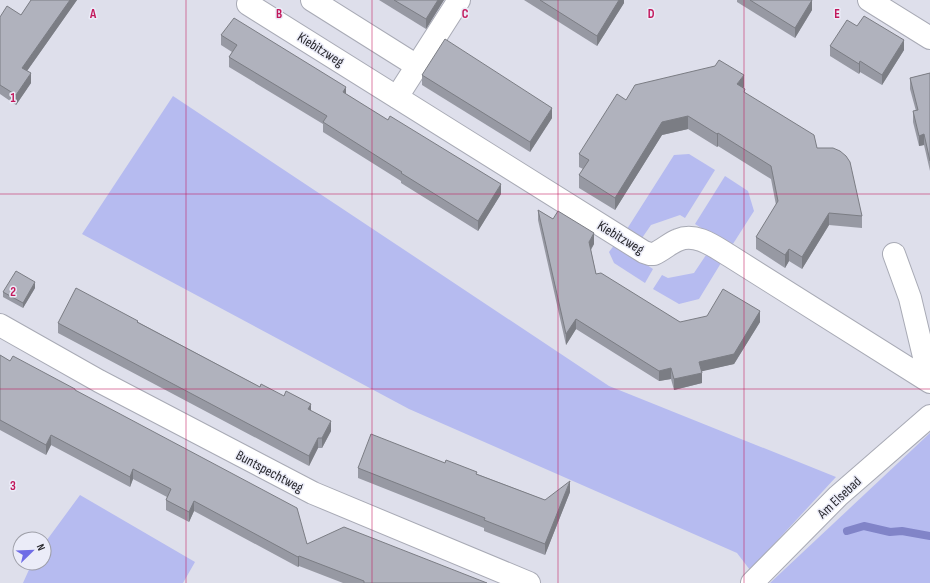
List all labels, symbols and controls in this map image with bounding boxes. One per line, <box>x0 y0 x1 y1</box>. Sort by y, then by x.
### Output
text: A <box>89 6 97 22</box>
text: B <box>276 6 282 22</box>
text: C <box>462 6 469 22</box>
text: D <box>648 6 655 22</box>
text: E <box>834 6 840 22</box>
street label: Kiebitzweg <box>294 29 347 70</box>
text: 1 <box>10 90 16 106</box>
street label: Kiebitzweg <box>594 217 648 258</box>
text: 2 <box>10 284 16 300</box>
street label: Buntspechtweg <box>233 447 307 496</box>
street label: Am Elsebad <box>813 473 865 523</box>
text: 3 <box>10 478 16 494</box>
north arrow <box>12 531 52 571</box>
text: N <box>34 542 48 553</box>

